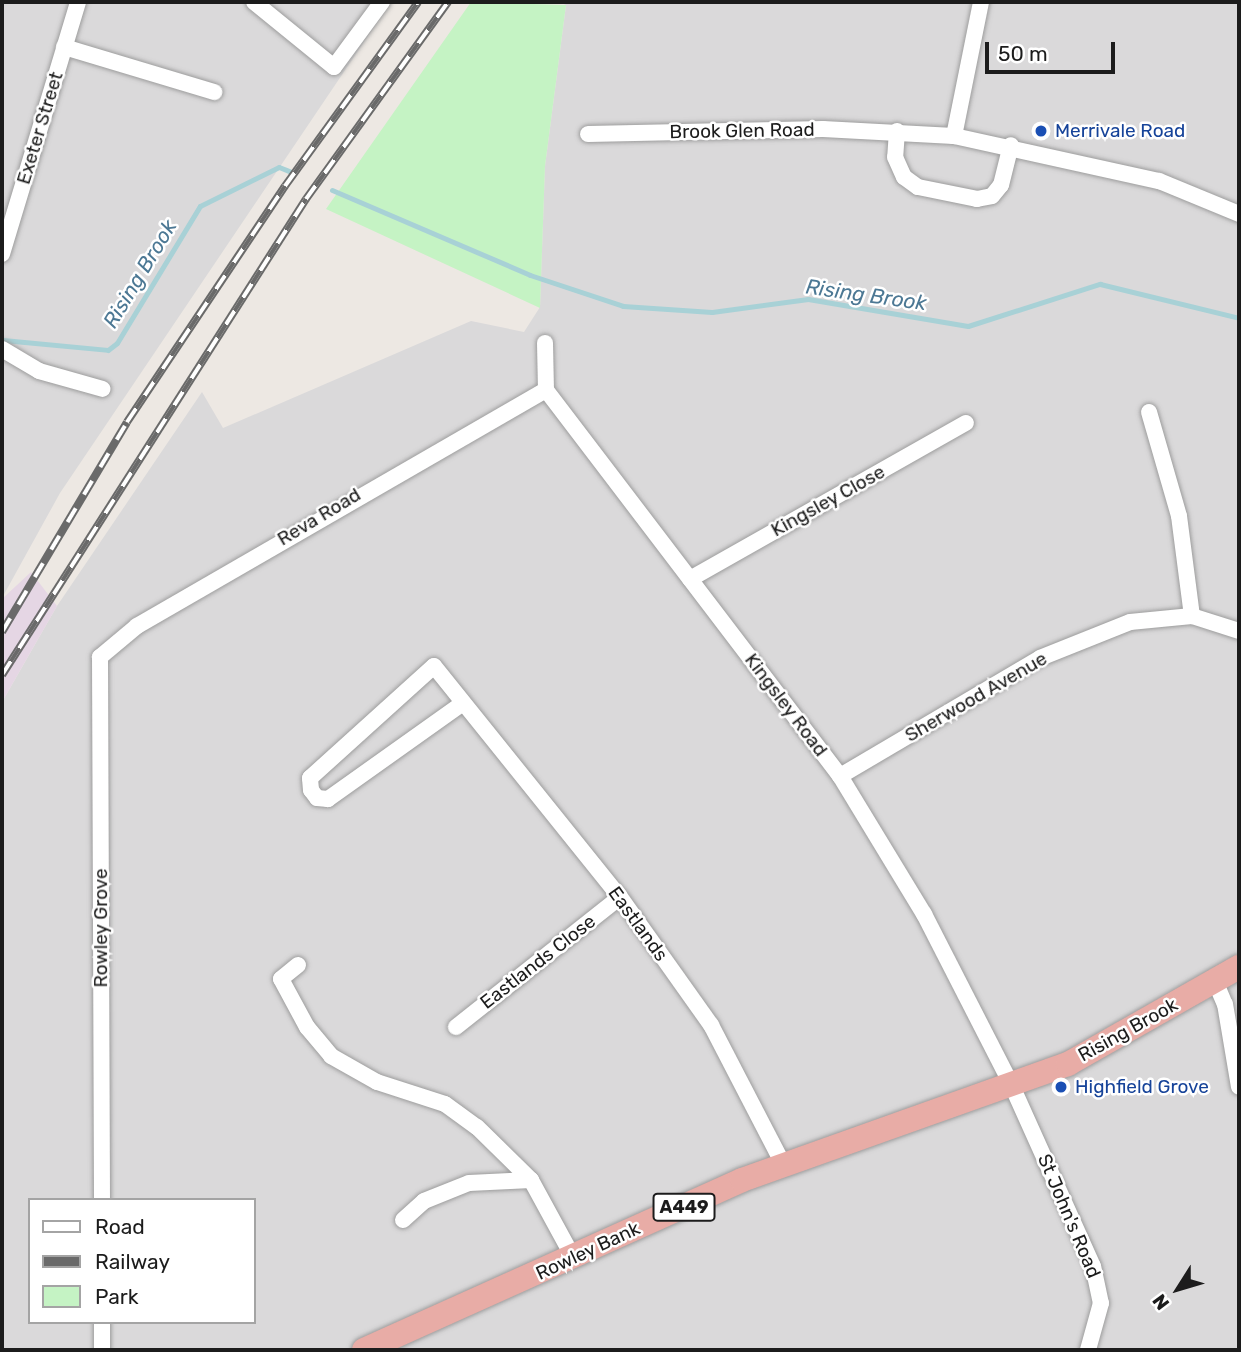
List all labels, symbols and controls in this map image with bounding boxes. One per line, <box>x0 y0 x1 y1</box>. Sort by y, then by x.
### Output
scale bar <box>989 28 1118 72</box>
text: 50 m <box>998 41 1048 66</box>
street label: Exeter Street <box>12 69 68 187</box>
street label: Brook Glen Road <box>669 118 815 144</box>
place label: Merrivale Road <box>1055 120 1185 142</box>
marker: Merrivale Road <box>1033 123 1049 139</box>
water label: Rising Brook <box>98 215 182 333</box>
water label: Rising Brook <box>804 274 928 316</box>
street label: Kingsley Close <box>767 460 889 542</box>
street label: Reva Road <box>273 483 365 551</box>
street label: Sherwood Avenue <box>901 647 1051 747</box>
street label: Kingsley Road <box>740 649 832 761</box>
street label: Rowley Grove <box>90 868 112 988</box>
street label: Eastlands <box>603 882 673 966</box>
street label: Eastlands Close <box>476 910 600 1014</box>
street label: Rising Brook <box>1074 993 1182 1067</box>
place label: Highfield Grove <box>1075 1076 1209 1098</box>
marker: Highfield Grove <box>1053 1079 1069 1095</box>
street label: St John's Road <box>1033 1151 1105 1281</box>
road number: A449 <box>652 1192 716 1222</box>
legend <box>28 1198 256 1324</box>
text: Road <box>95 1214 145 1239</box>
street label: Rowley Bank <box>532 1217 644 1285</box>
text: Railway <box>95 1249 170 1274</box>
north arrow <box>1143 1254 1213 1324</box>
text: Park <box>95 1284 139 1309</box>
text: N <box>1148 1290 1174 1314</box>

